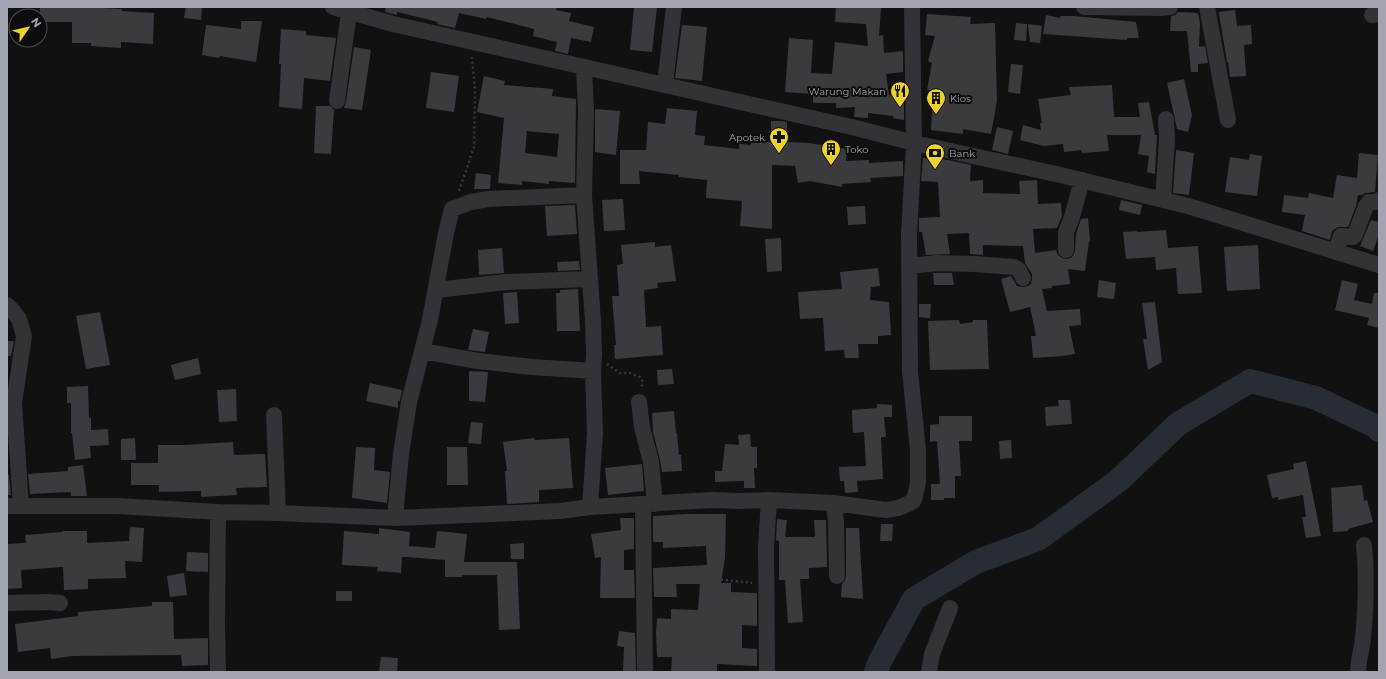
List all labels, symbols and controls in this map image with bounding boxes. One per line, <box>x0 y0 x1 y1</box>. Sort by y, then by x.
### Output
north arrow <box>8 8 48 48</box>
text: N <box>28 15 45 30</box>
restaurant icon: Warung Makan <box>889 80 911 108</box>
place label: Warung Makan <box>809 85 886 98</box>
building icon: Kios <box>925 87 947 115</box>
place label: Kios <box>950 92 971 105</box>
pharmacy icon: Apotek <box>768 126 790 154</box>
place label: Apotek <box>729 131 765 144</box>
building icon: Toko <box>820 138 842 166</box>
bank icon: Bank <box>924 142 946 170</box>
place label: Toko <box>845 143 869 156</box>
place label: Bank <box>949 147 975 160</box>

